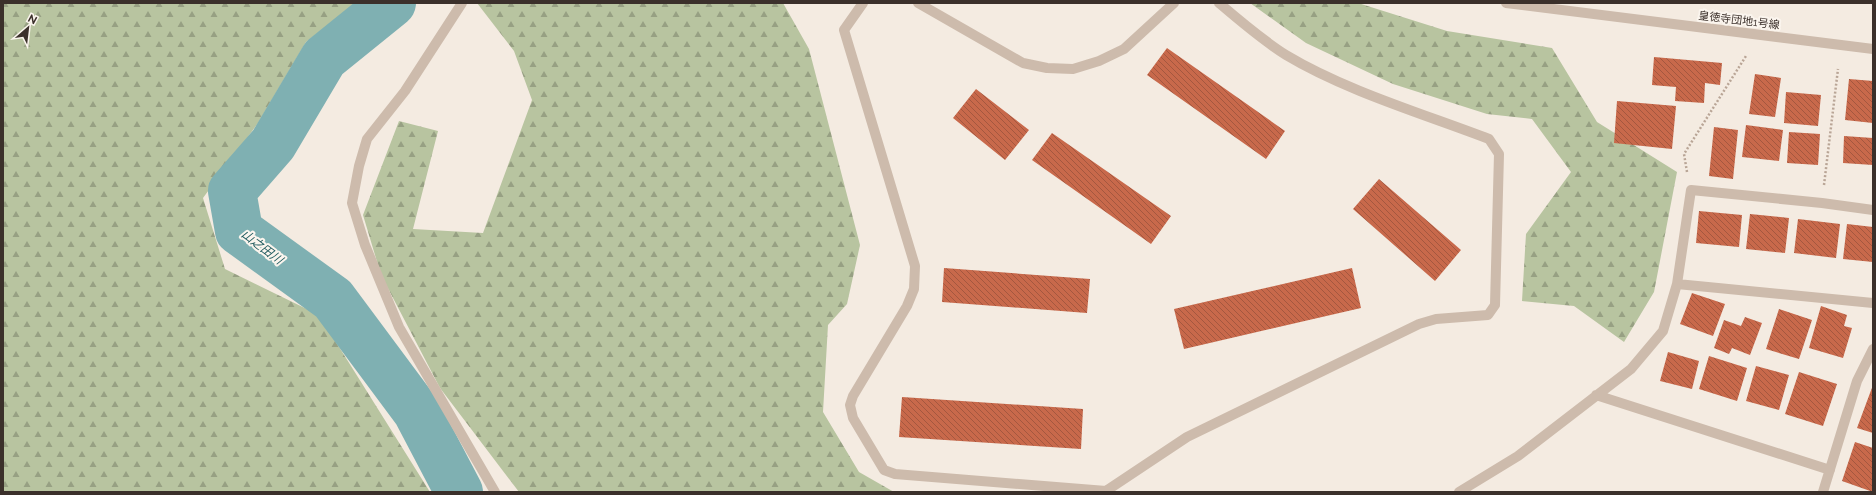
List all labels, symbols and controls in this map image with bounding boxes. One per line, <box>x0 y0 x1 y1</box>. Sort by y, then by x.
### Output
north arrow <box>8 8 48 48</box>
street label: 皇徳寺団地1号線 <box>1698 9 1780 32</box>
text: N <box>26 12 39 27</box>
water label: 山之田川 <box>239 227 287 268</box>

